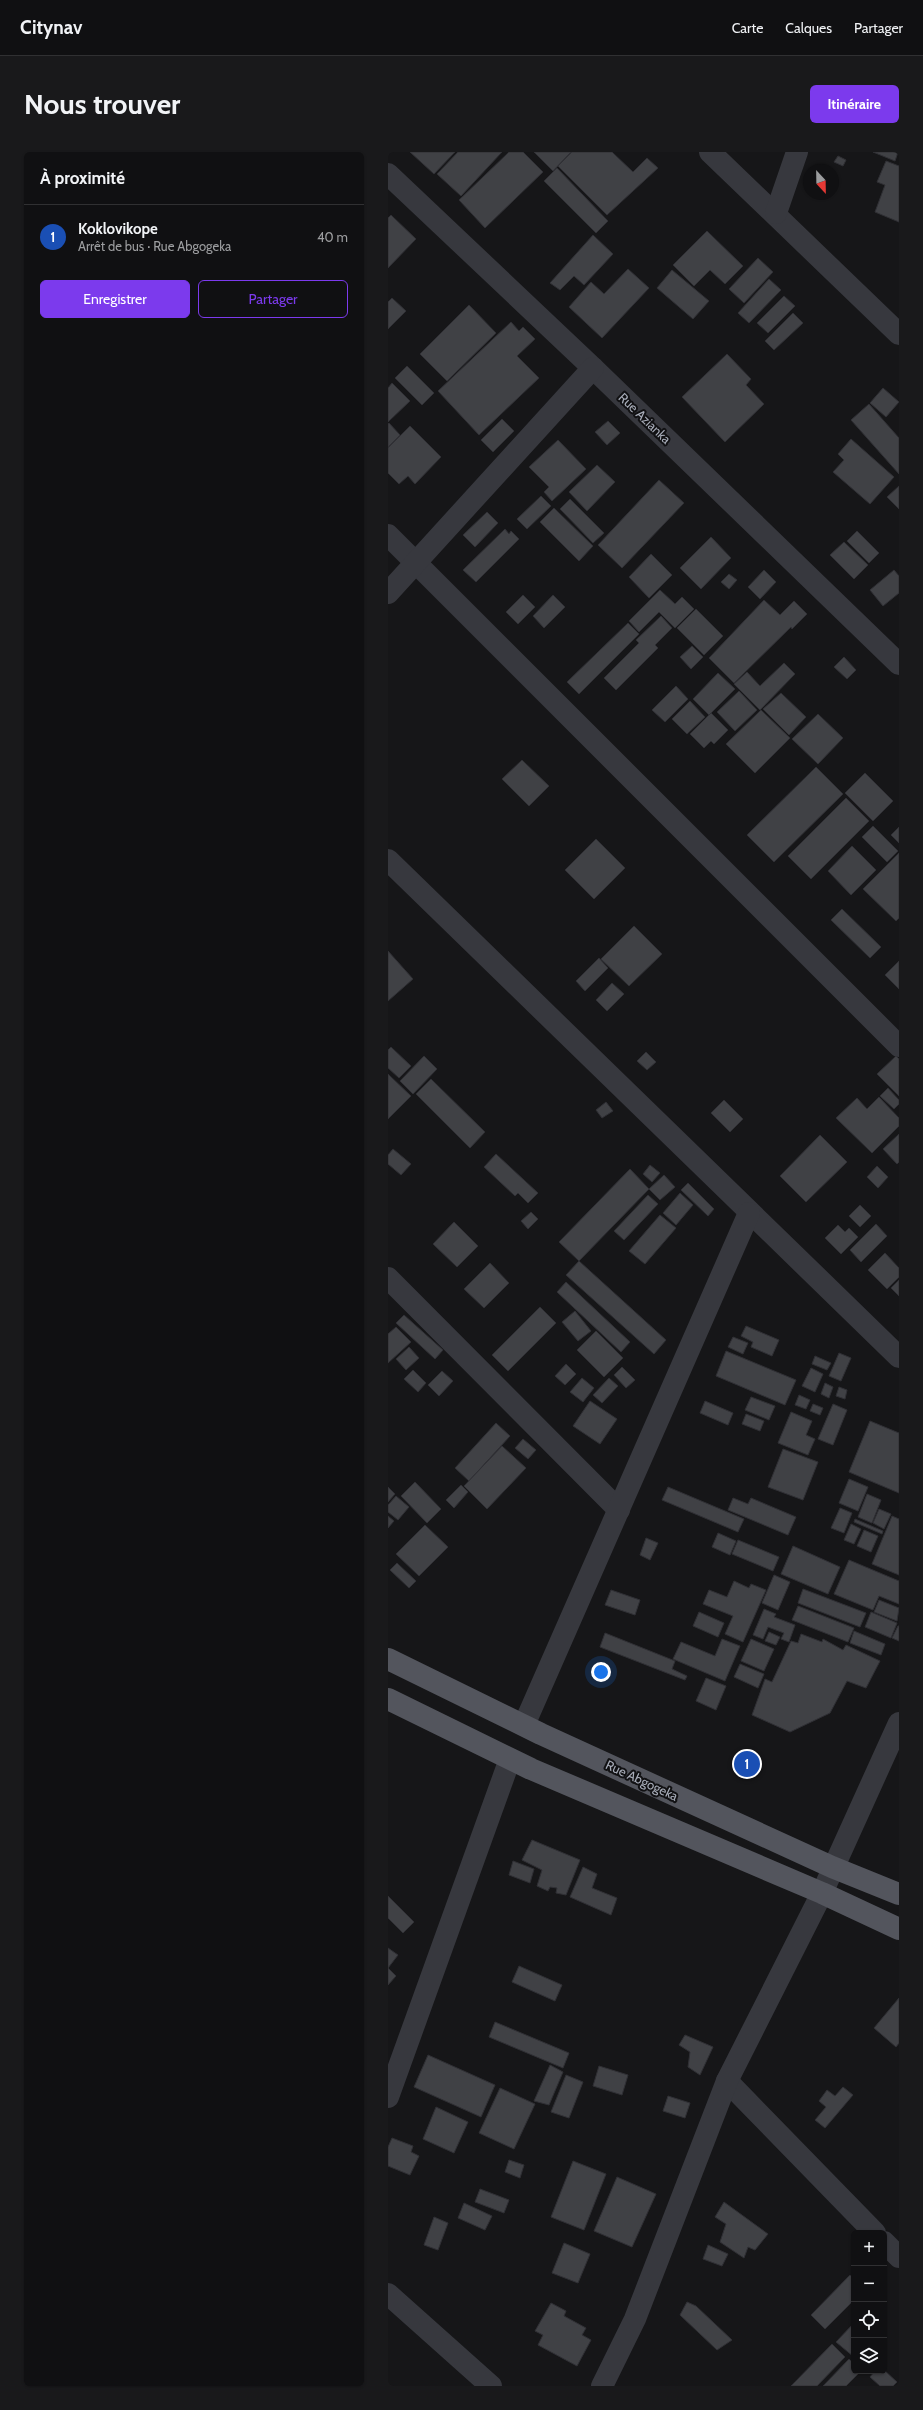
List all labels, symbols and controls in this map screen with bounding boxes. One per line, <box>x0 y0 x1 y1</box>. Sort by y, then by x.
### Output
text: Citynav <box>20 16 82 39</box>
text: Carte <box>732 19 763 37</box>
text: Calques <box>785 19 832 37</box>
text: Partager <box>854 19 903 37</box>
button: Itinéraire <box>810 85 899 123</box>
text: Nous trouver <box>24 87 180 121</box>
north arrow <box>803 164 839 200</box>
text: À proximité <box>40 168 125 188</box>
text: Koklovikope <box>78 220 158 238</box>
text: 1 <box>51 229 55 245</box>
text: 40 m <box>317 229 348 245</box>
text: Arrêt de bus · Rue Abgogeka <box>78 238 231 254</box>
button: Enregistrer <box>40 280 190 318</box>
button: Partager <box>198 280 348 318</box>
street label: Rue Azianka <box>616 389 675 447</box>
your location <box>591 1662 611 1682</box>
pin: 1 <box>734 1749 760 1779</box>
street label: Rue Abgogeka <box>603 1756 681 1804</box>
map controls <box>851 2230 887 2374</box>
button: + <box>851 2230 887 2266</box>
button: − <box>851 2266 887 2302</box>
button: locate <box>851 2302 887 2338</box>
button: layers <box>851 2338 887 2374</box>

